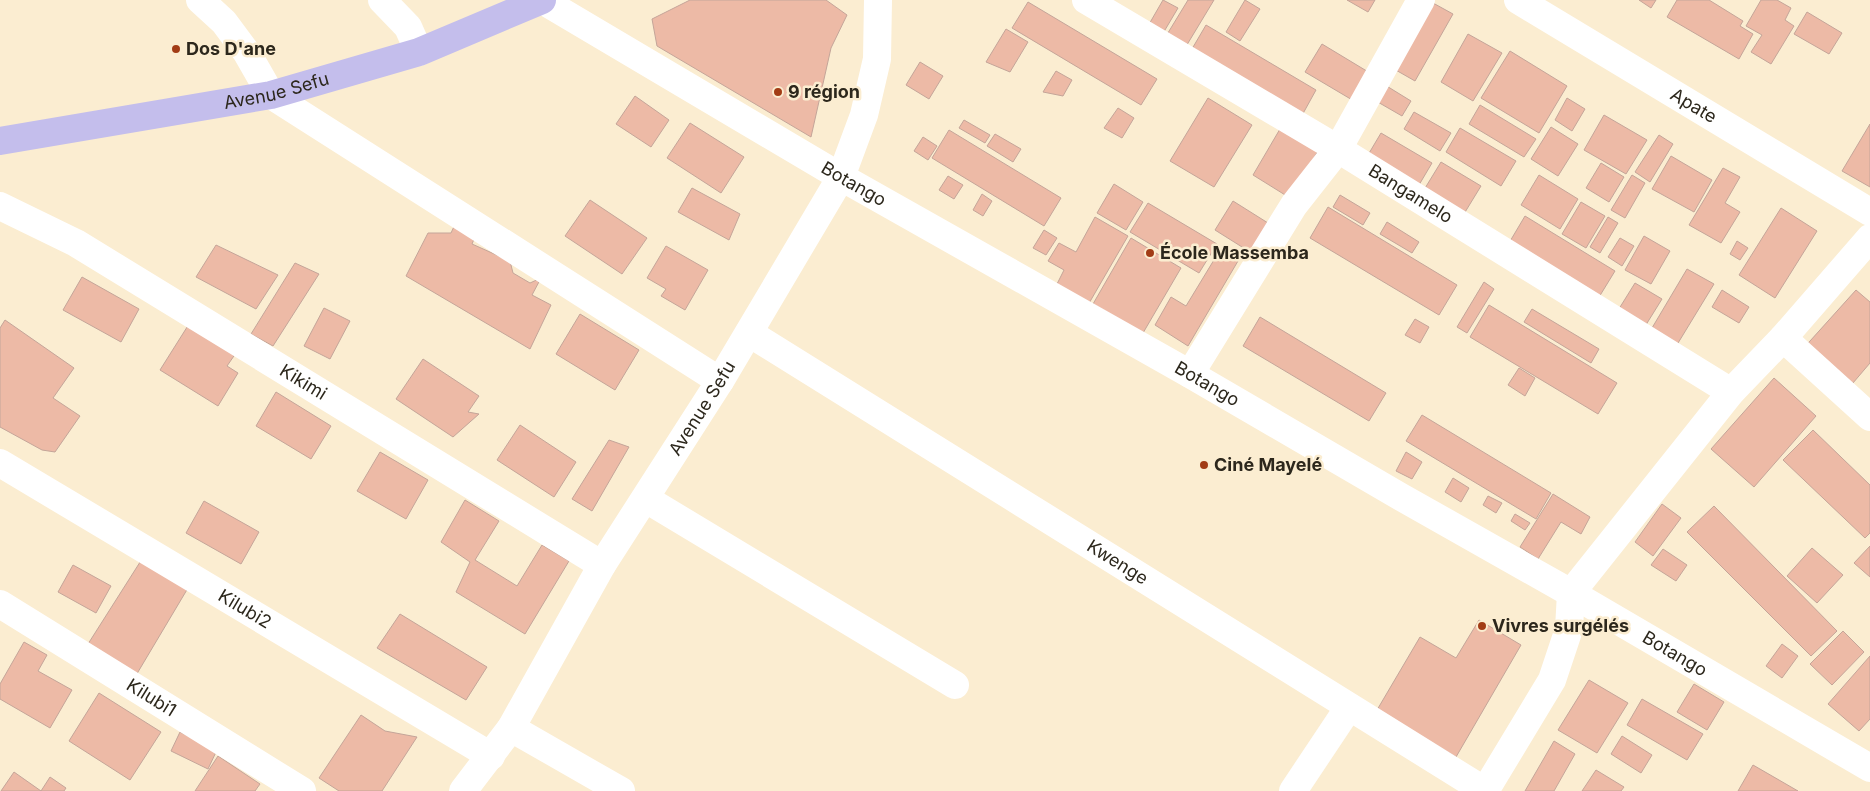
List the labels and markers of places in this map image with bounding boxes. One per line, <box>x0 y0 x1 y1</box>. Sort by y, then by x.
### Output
place label: Dos D'ane <box>186 38 276 59</box>
marker: Dos D'ane <box>170 43 182 55</box>
place label: 9 région <box>788 81 860 102</box>
marker: 9 région <box>772 86 784 98</box>
place label: École Massemba <box>1160 242 1309 263</box>
marker: École Massemba <box>1144 247 1156 259</box>
place label: Ciné Mayelé <box>1214 454 1322 475</box>
marker: Ciné Mayelé <box>1198 459 1210 471</box>
place label: Vivres surgélés <box>1492 615 1629 636</box>
marker: Vivres surgélés <box>1476 620 1488 632</box>

